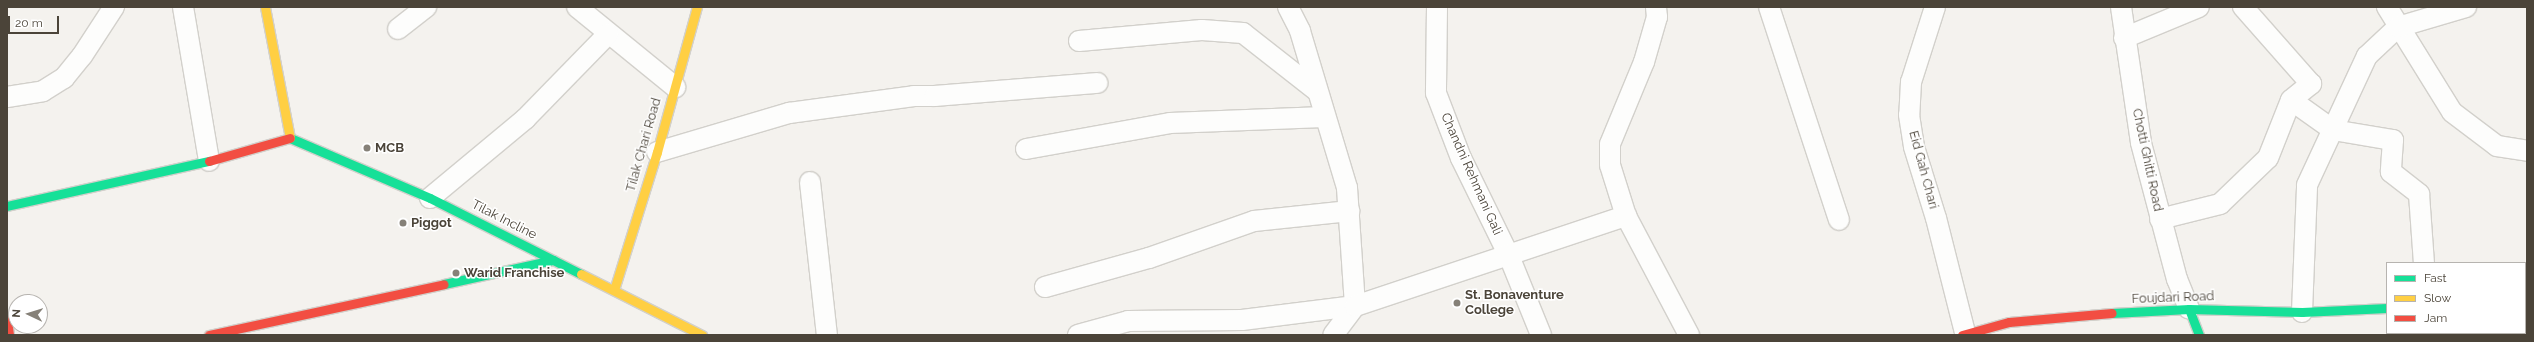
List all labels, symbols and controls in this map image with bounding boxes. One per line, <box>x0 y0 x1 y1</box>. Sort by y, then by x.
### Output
scale bar <box>10 8 61 34</box>
text: 20 m <box>15 16 43 30</box>
street label: Tilak Chari Road <box>623 96 665 194</box>
street label: Chotti Ghitti Road <box>2128 107 2166 213</box>
street label: Chandni Rehmani Gali <box>1437 111 1505 237</box>
street label: Eid Gah Chari <box>1905 129 1941 211</box>
place label: MCB <box>375 140 404 156</box>
marker: MCB <box>362 143 372 153</box>
street label: Tilak Incline <box>469 197 539 243</box>
place label: Piggot <box>411 215 452 231</box>
marker: Piggot <box>398 218 408 228</box>
legend <box>2386 262 2526 334</box>
place label: Warid Franchise <box>464 265 564 281</box>
marker: Warid Franchise <box>451 268 461 278</box>
text: Fast <box>2424 271 2447 285</box>
place label: St. Bonaventure College <box>1465 288 1564 319</box>
street label: Foujdari Road <box>2131 289 2215 307</box>
text: Slow <box>2424 291 2451 305</box>
north arrow <box>8 294 48 334</box>
marker: St. Bonaventure College <box>1452 298 1462 308</box>
text: N <box>10 309 23 318</box>
text: Jam <box>2424 311 2447 325</box>

